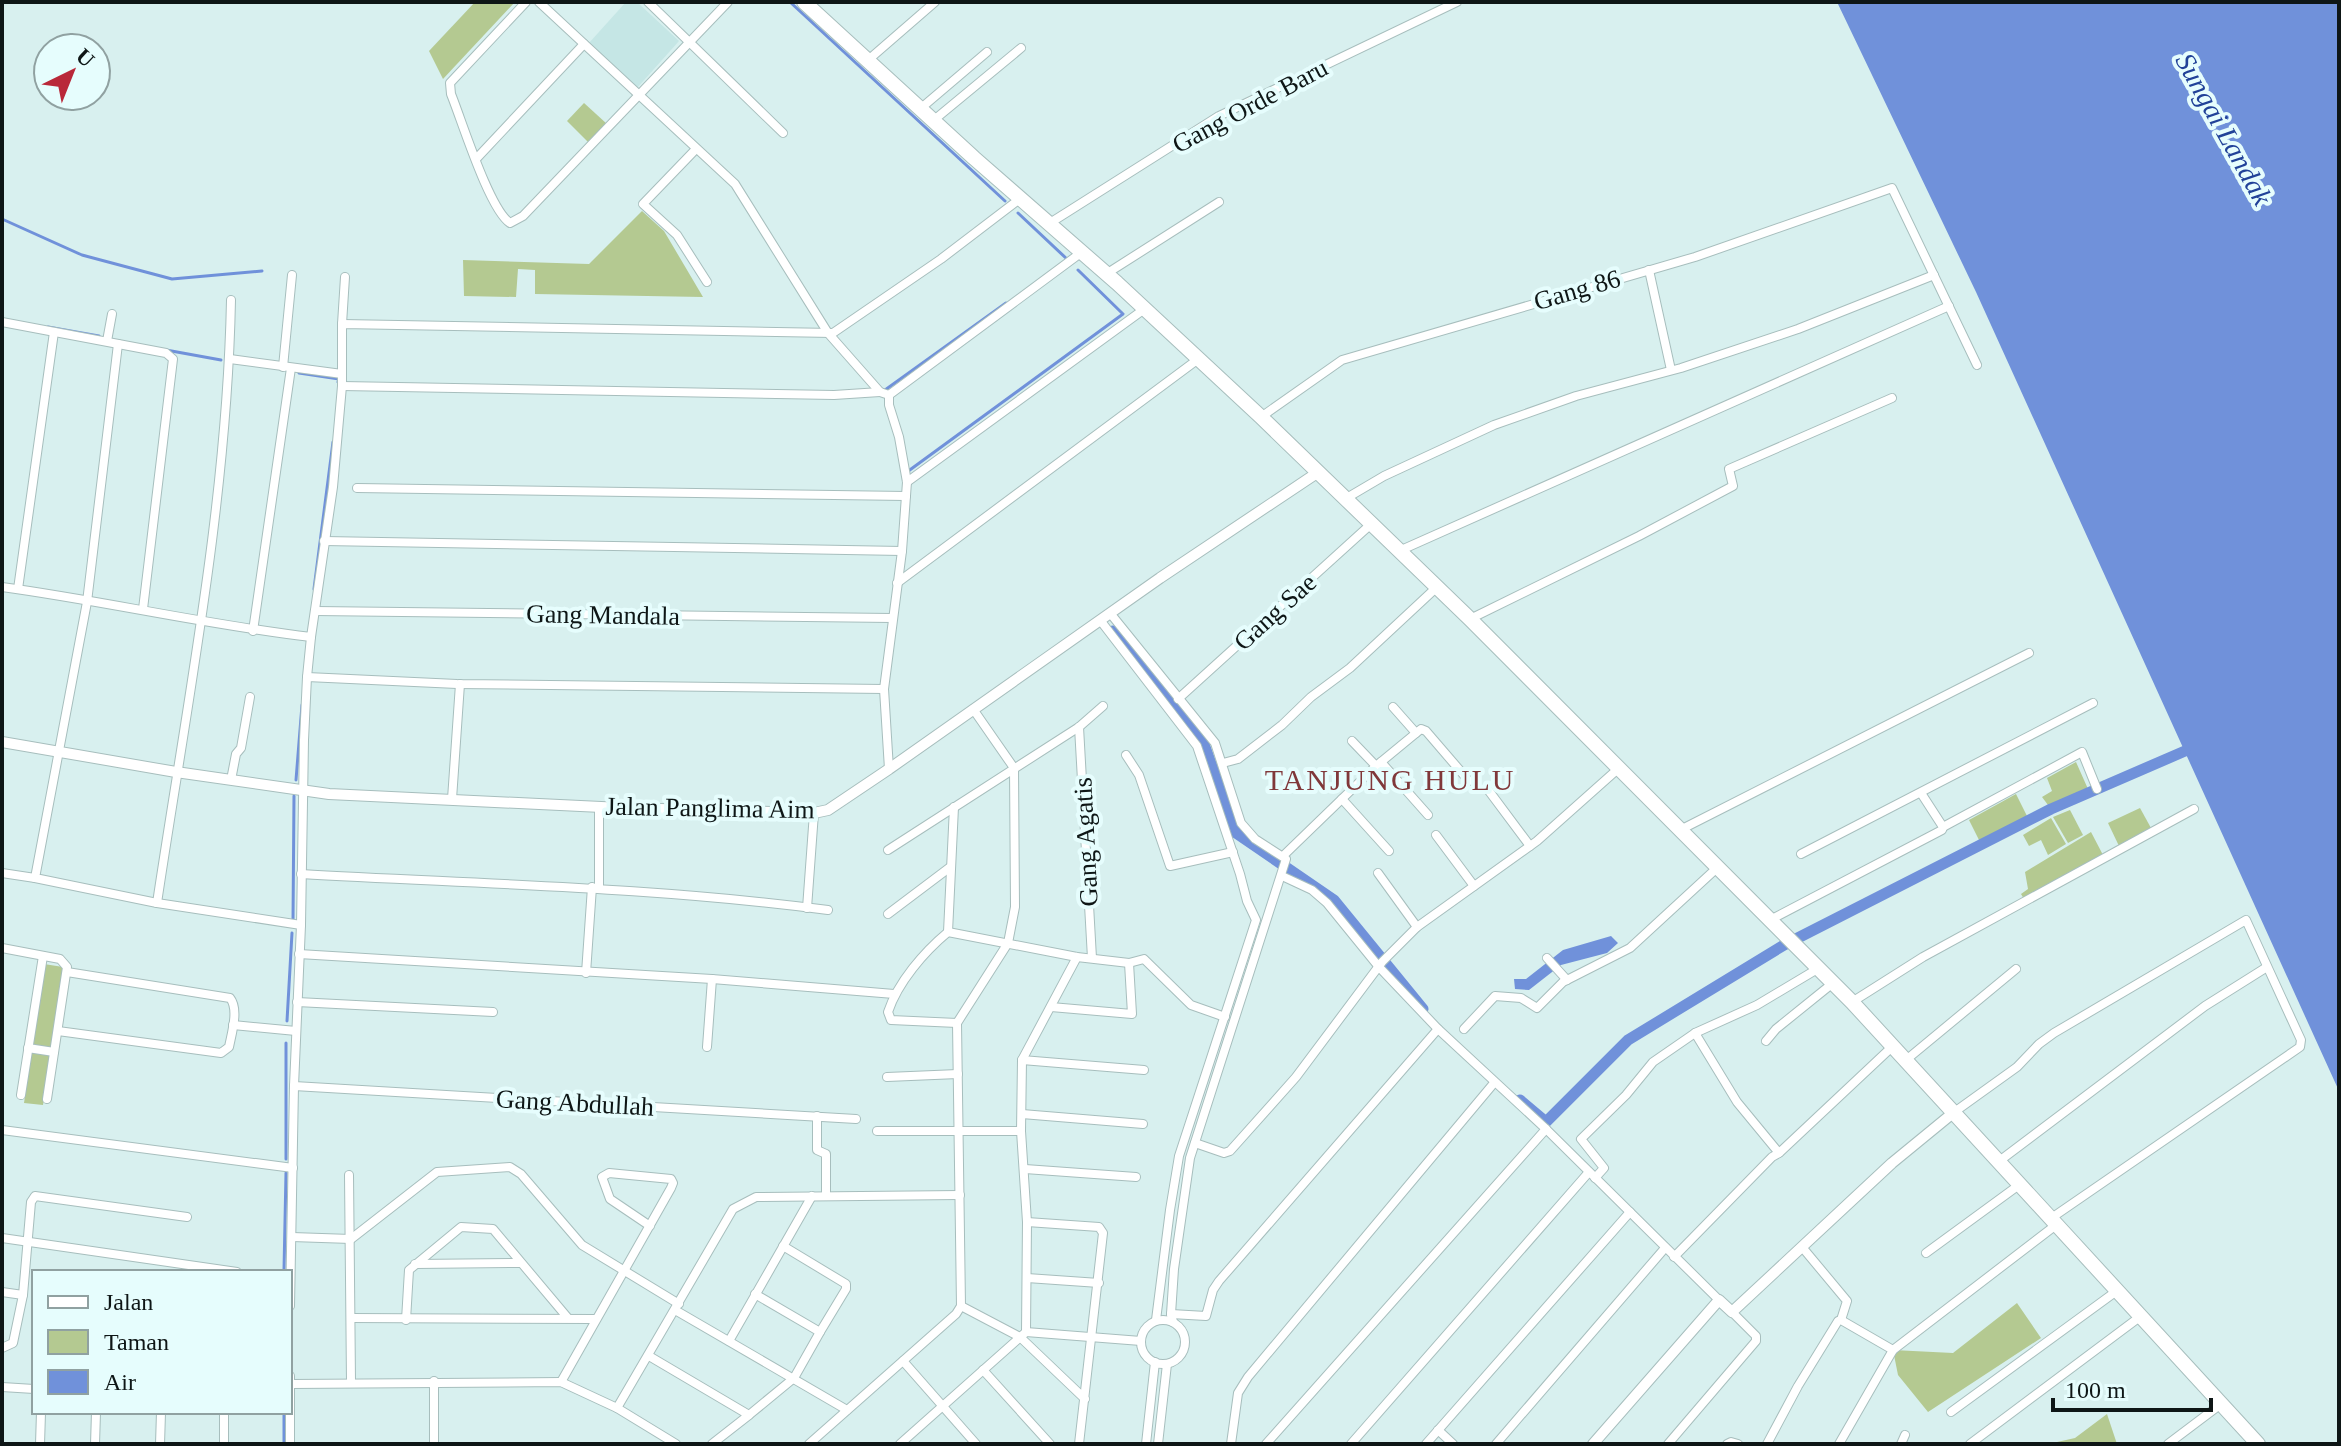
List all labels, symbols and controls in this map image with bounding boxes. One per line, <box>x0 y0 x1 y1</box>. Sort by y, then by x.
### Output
north arrow <box>32 32 112 112</box>
text: U <box>71 43 100 72</box>
water label: Sungai Landak <box>2170 48 2279 211</box>
street label: Gang Orde Baru <box>1167 53 1333 159</box>
street label: Gang 86 <box>1530 264 1624 316</box>
street label: Gang Sae <box>1228 568 1322 656</box>
street label: Gang Mandala <box>526 599 681 631</box>
district label: TANJUNG HULU <box>1265 763 1515 796</box>
street label: Gang Agatis <box>1068 777 1104 907</box>
street label: Jalan Panglima Aim <box>605 792 815 824</box>
street label: Gang Abdullah <box>495 1084 655 1122</box>
legend <box>32 1270 292 1414</box>
text: Jalan <box>104 1289 153 1315</box>
text: Taman <box>104 1329 169 1355</box>
scale bar <box>2053 1362 2211 1412</box>
text: Air <box>104 1369 136 1395</box>
text: 100 m <box>2065 1377 2126 1403</box>

